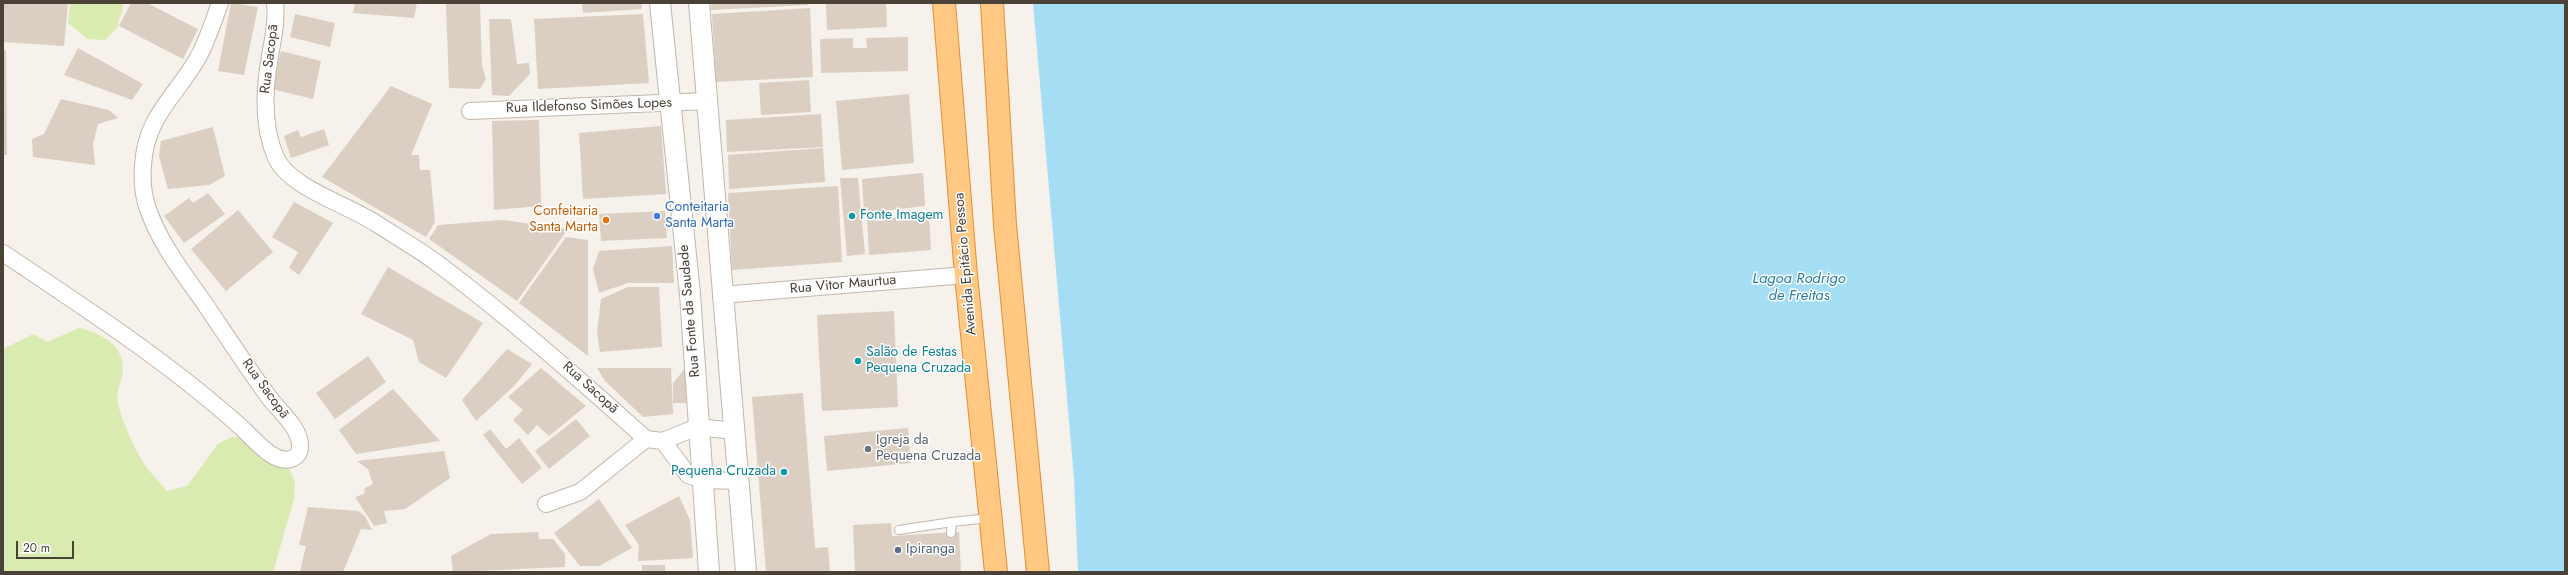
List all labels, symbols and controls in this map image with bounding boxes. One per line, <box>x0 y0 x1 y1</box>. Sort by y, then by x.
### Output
street label: Rua Sacopã <box>257 23 283 95</box>
street label: Rua Ildefonso Simões Lopes <box>506 95 672 117</box>
street label: Avenida Epitácio Pessoa <box>951 192 981 336</box>
place label: Conteitaria Santa Marta <box>665 200 734 232</box>
place label: Confeitaria Santa Marta <box>529 204 598 236</box>
place label: Fonte Imagem <box>860 208 944 224</box>
marker: Conteitaria Santa Marta <box>652 211 662 221</box>
marker: Fonte Imagem <box>847 211 857 221</box>
marker: Confeitaria Santa Marta <box>601 215 611 225</box>
street label: Rua Fonte da Saudade <box>676 244 704 378</box>
water label: Lagoa Rodrigo de Freitas <box>1752 270 1846 305</box>
street label: Rua Vitor Maurtua <box>789 272 897 298</box>
place label: Salão de Festas Pequena Cruzada <box>866 345 971 378</box>
street label: Rua Sacopã <box>238 356 292 422</box>
marker: Salão de Festas Pequena Cruzada <box>853 356 863 366</box>
street label: Rua Sacopã <box>559 358 621 418</box>
place label: Igreja da Pequena Cruzada <box>876 433 981 466</box>
marker: Igreja da Pequena Cruzada <box>863 444 873 454</box>
place label: Pequena Cruzada <box>671 464 776 480</box>
marker: Pequena Cruzada <box>779 467 789 477</box>
scale bar <box>18 533 76 559</box>
text: 20 m <box>23 539 50 557</box>
place label: Ipiranga <box>906 542 955 558</box>
marker: Ipiranga <box>893 545 903 555</box>

